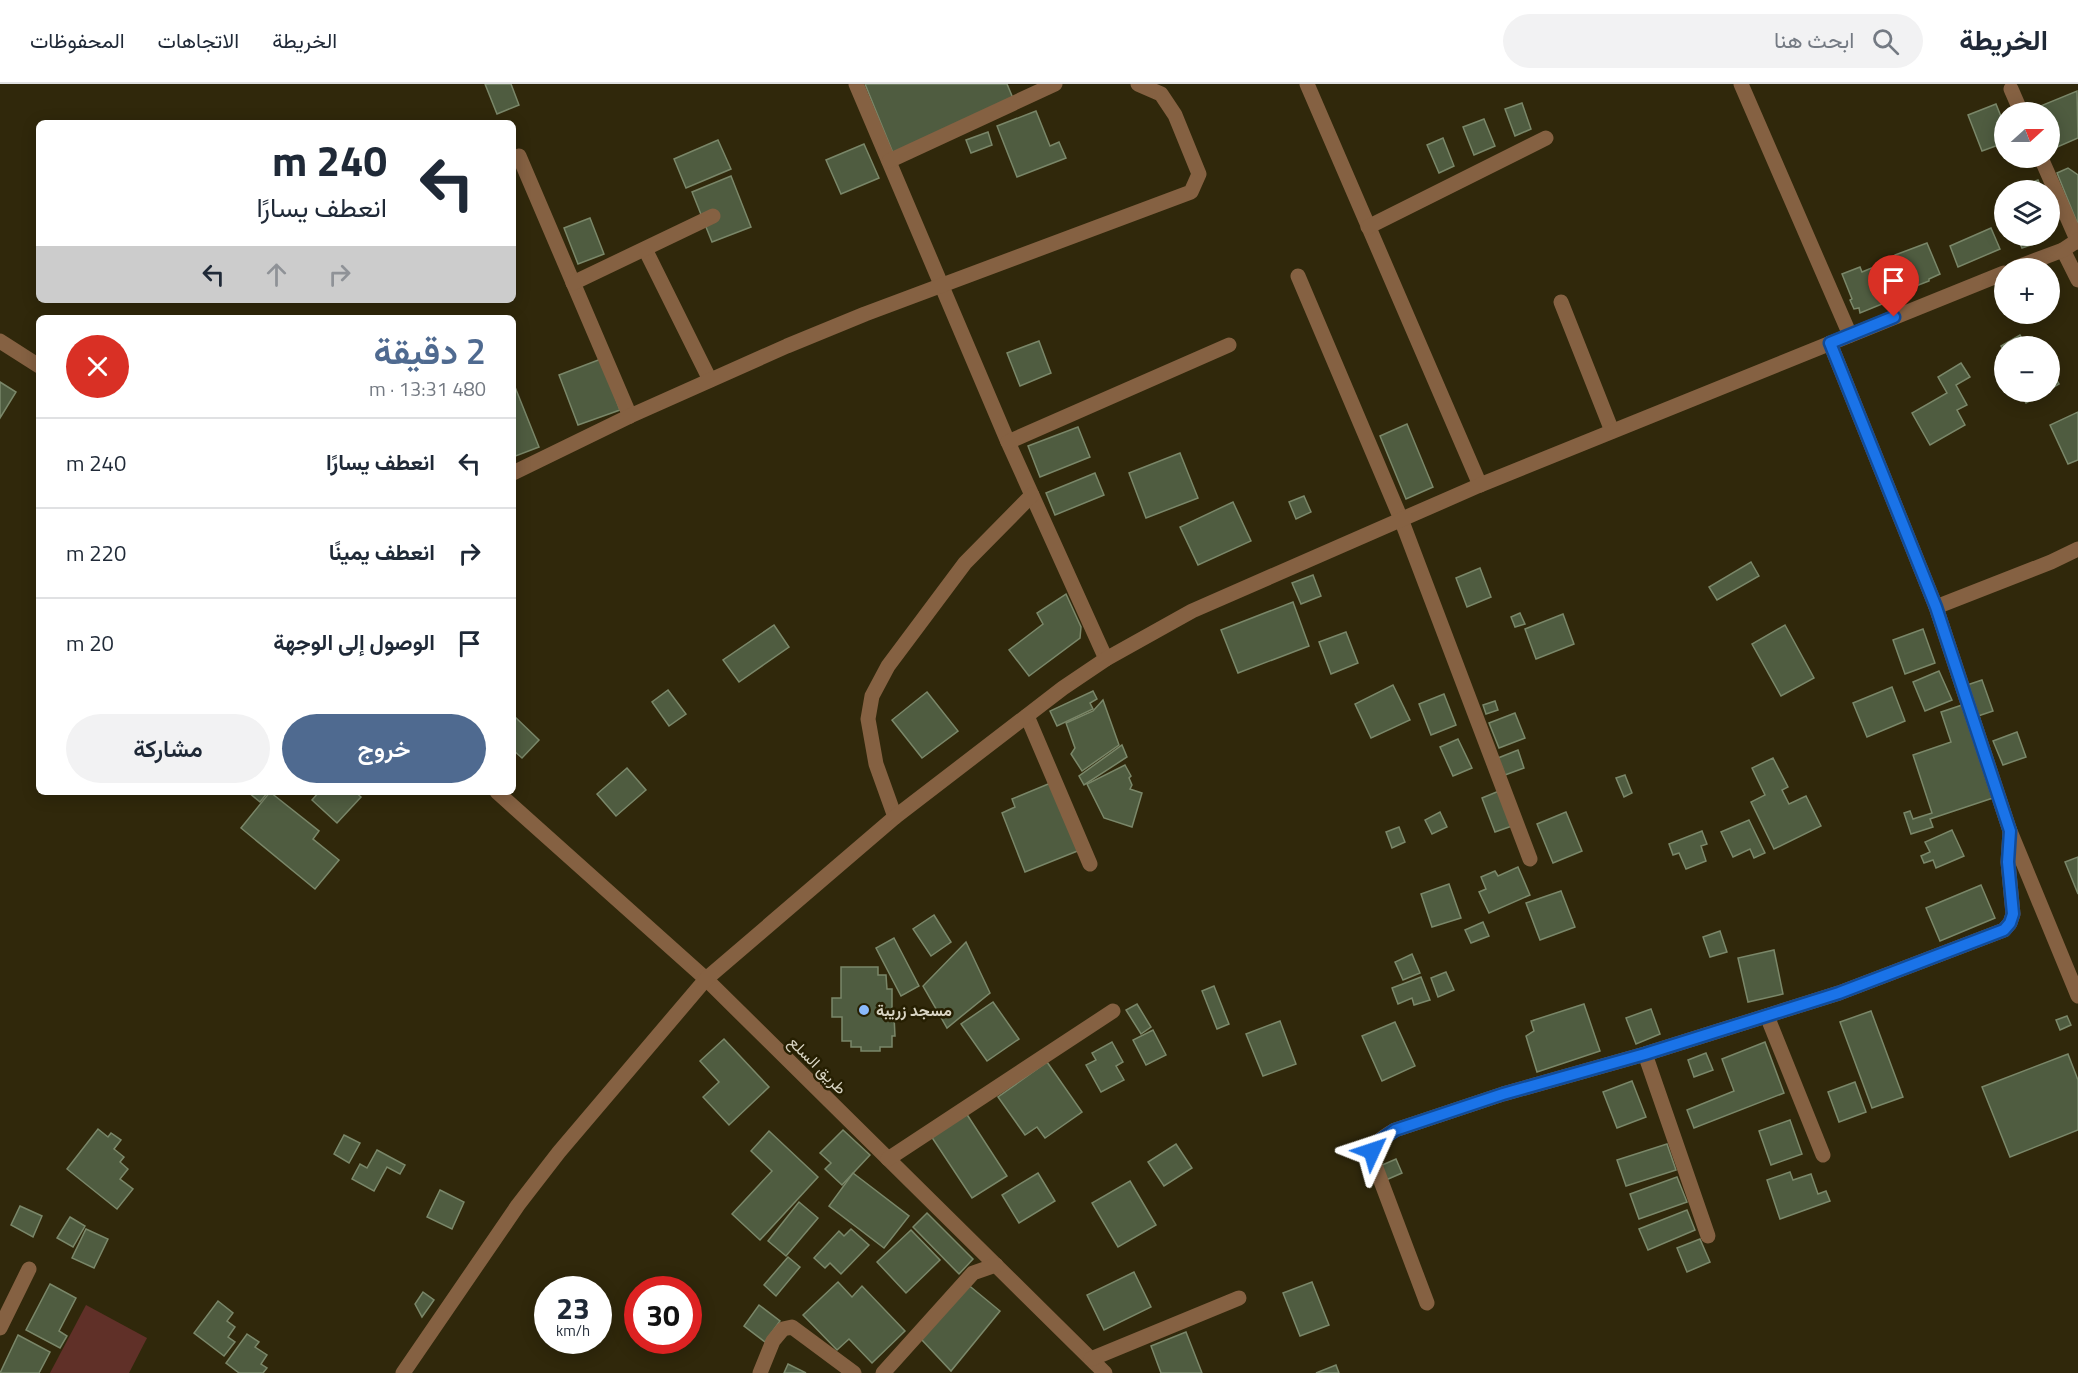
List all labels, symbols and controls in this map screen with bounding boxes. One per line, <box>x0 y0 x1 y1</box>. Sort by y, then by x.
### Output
search box <box>1503 14 1923 68</box>
text: الخريطة <box>1959 18 2048 61</box>
text: ابحث هنا <box>1774 23 1854 57</box>
text: المحفوظات <box>30 24 125 56</box>
text: الاتجاهات <box>158 24 239 56</box>
text: الخريطة <box>272 24 337 56</box>
icon: search <box>1869 25 1902 58</box>
north arrow <box>1994 102 2060 168</box>
map controls <box>1994 102 2060 402</box>
text: 240 m <box>272 128 387 192</box>
icon: left <box>408 144 486 222</box>
button: layers <box>1994 180 2060 246</box>
text: انعطف يسارًا <box>256 186 387 227</box>
pin <box>1868 255 1919 317</box>
icon: left <box>197 258 230 291</box>
icon: ahead <box>260 258 293 291</box>
icon: right <box>323 258 356 291</box>
button: + <box>1994 258 2060 324</box>
icon: arrive <box>1877 264 1910 297</box>
text: 2 دقيقة <box>373 323 486 378</box>
button: close <box>66 335 129 398</box>
button: − <box>1994 336 2060 402</box>
text: 480 m · 13:31 <box>369 373 486 404</box>
text: انعطف يسارًا <box>326 445 435 479</box>
text: 240 m <box>66 446 126 480</box>
icon: left <box>453 447 486 480</box>
text: انعطف يمينًا <box>329 535 435 569</box>
text: 220 m <box>66 536 126 570</box>
icon: right <box>453 537 486 570</box>
text: الوصول إلى الوجهة <box>273 625 435 659</box>
text: 20 m <box>66 626 114 660</box>
icon: arrive <box>453 627 486 660</box>
button: مشاركة <box>66 714 270 783</box>
button: خروج <box>282 714 486 783</box>
place label: مسجد زريبة <box>876 998 952 1022</box>
marker: مسجد زريبة <box>857 1003 871 1017</box>
street label: طريق السلع <box>783 1030 853 1100</box>
position arrow <box>1340 1119 1404 1183</box>
speed limit sign: 30 <box>624 1276 702 1354</box>
text: 23 <box>556 1285 590 1331</box>
text: km/h <box>556 1319 590 1342</box>

